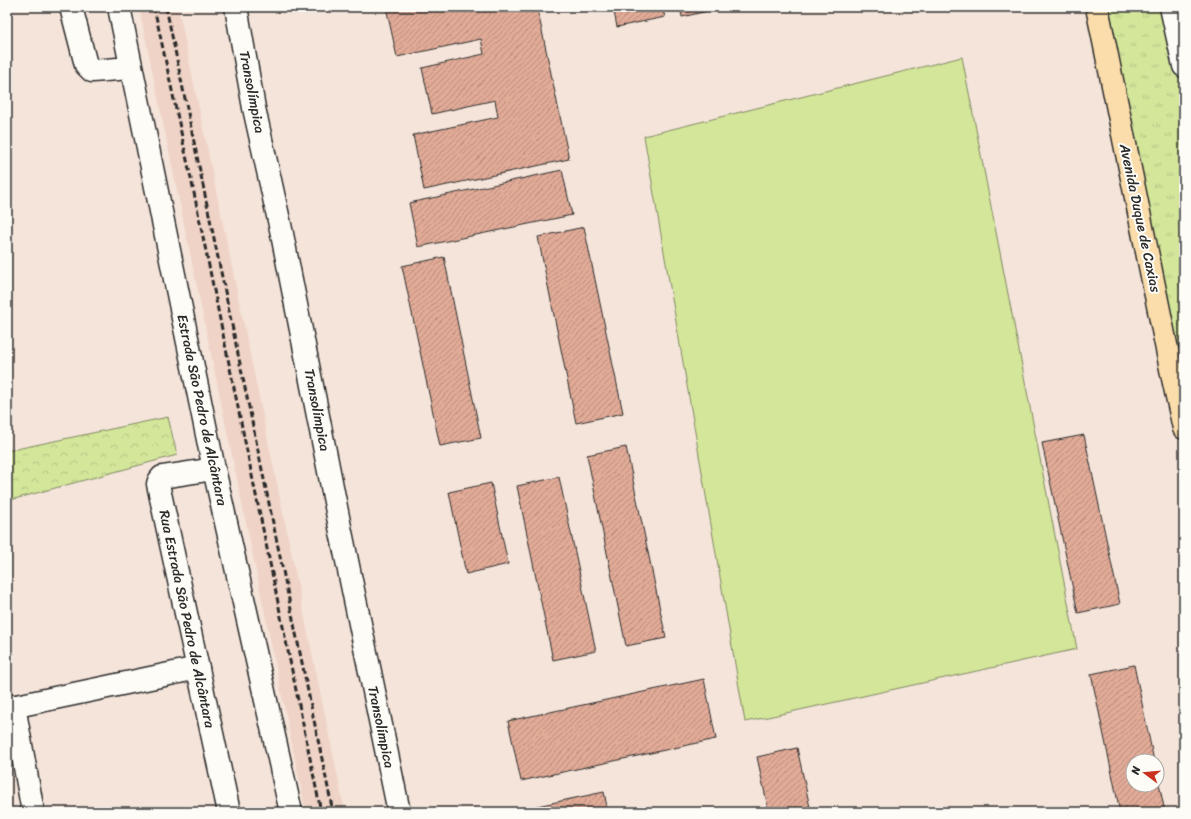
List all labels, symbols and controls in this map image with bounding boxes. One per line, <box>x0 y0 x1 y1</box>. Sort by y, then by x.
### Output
street label: Transolímpica <box>232 49 272 135</box>
street label: Avenida Duque de Caxias <box>1112 140 1168 295</box>
street label: Estrada São Pedro de Alcântara <box>169 312 235 509</box>
street label: Transolímpica <box>297 367 337 453</box>
street label: Rua Estrada São Pedro de Alcântara <box>152 508 223 731</box>
street label: Transolímpica <box>360 684 402 770</box>
north arrow <box>1125 753 1165 793</box>
text: N <box>1125 764 1146 778</box>

